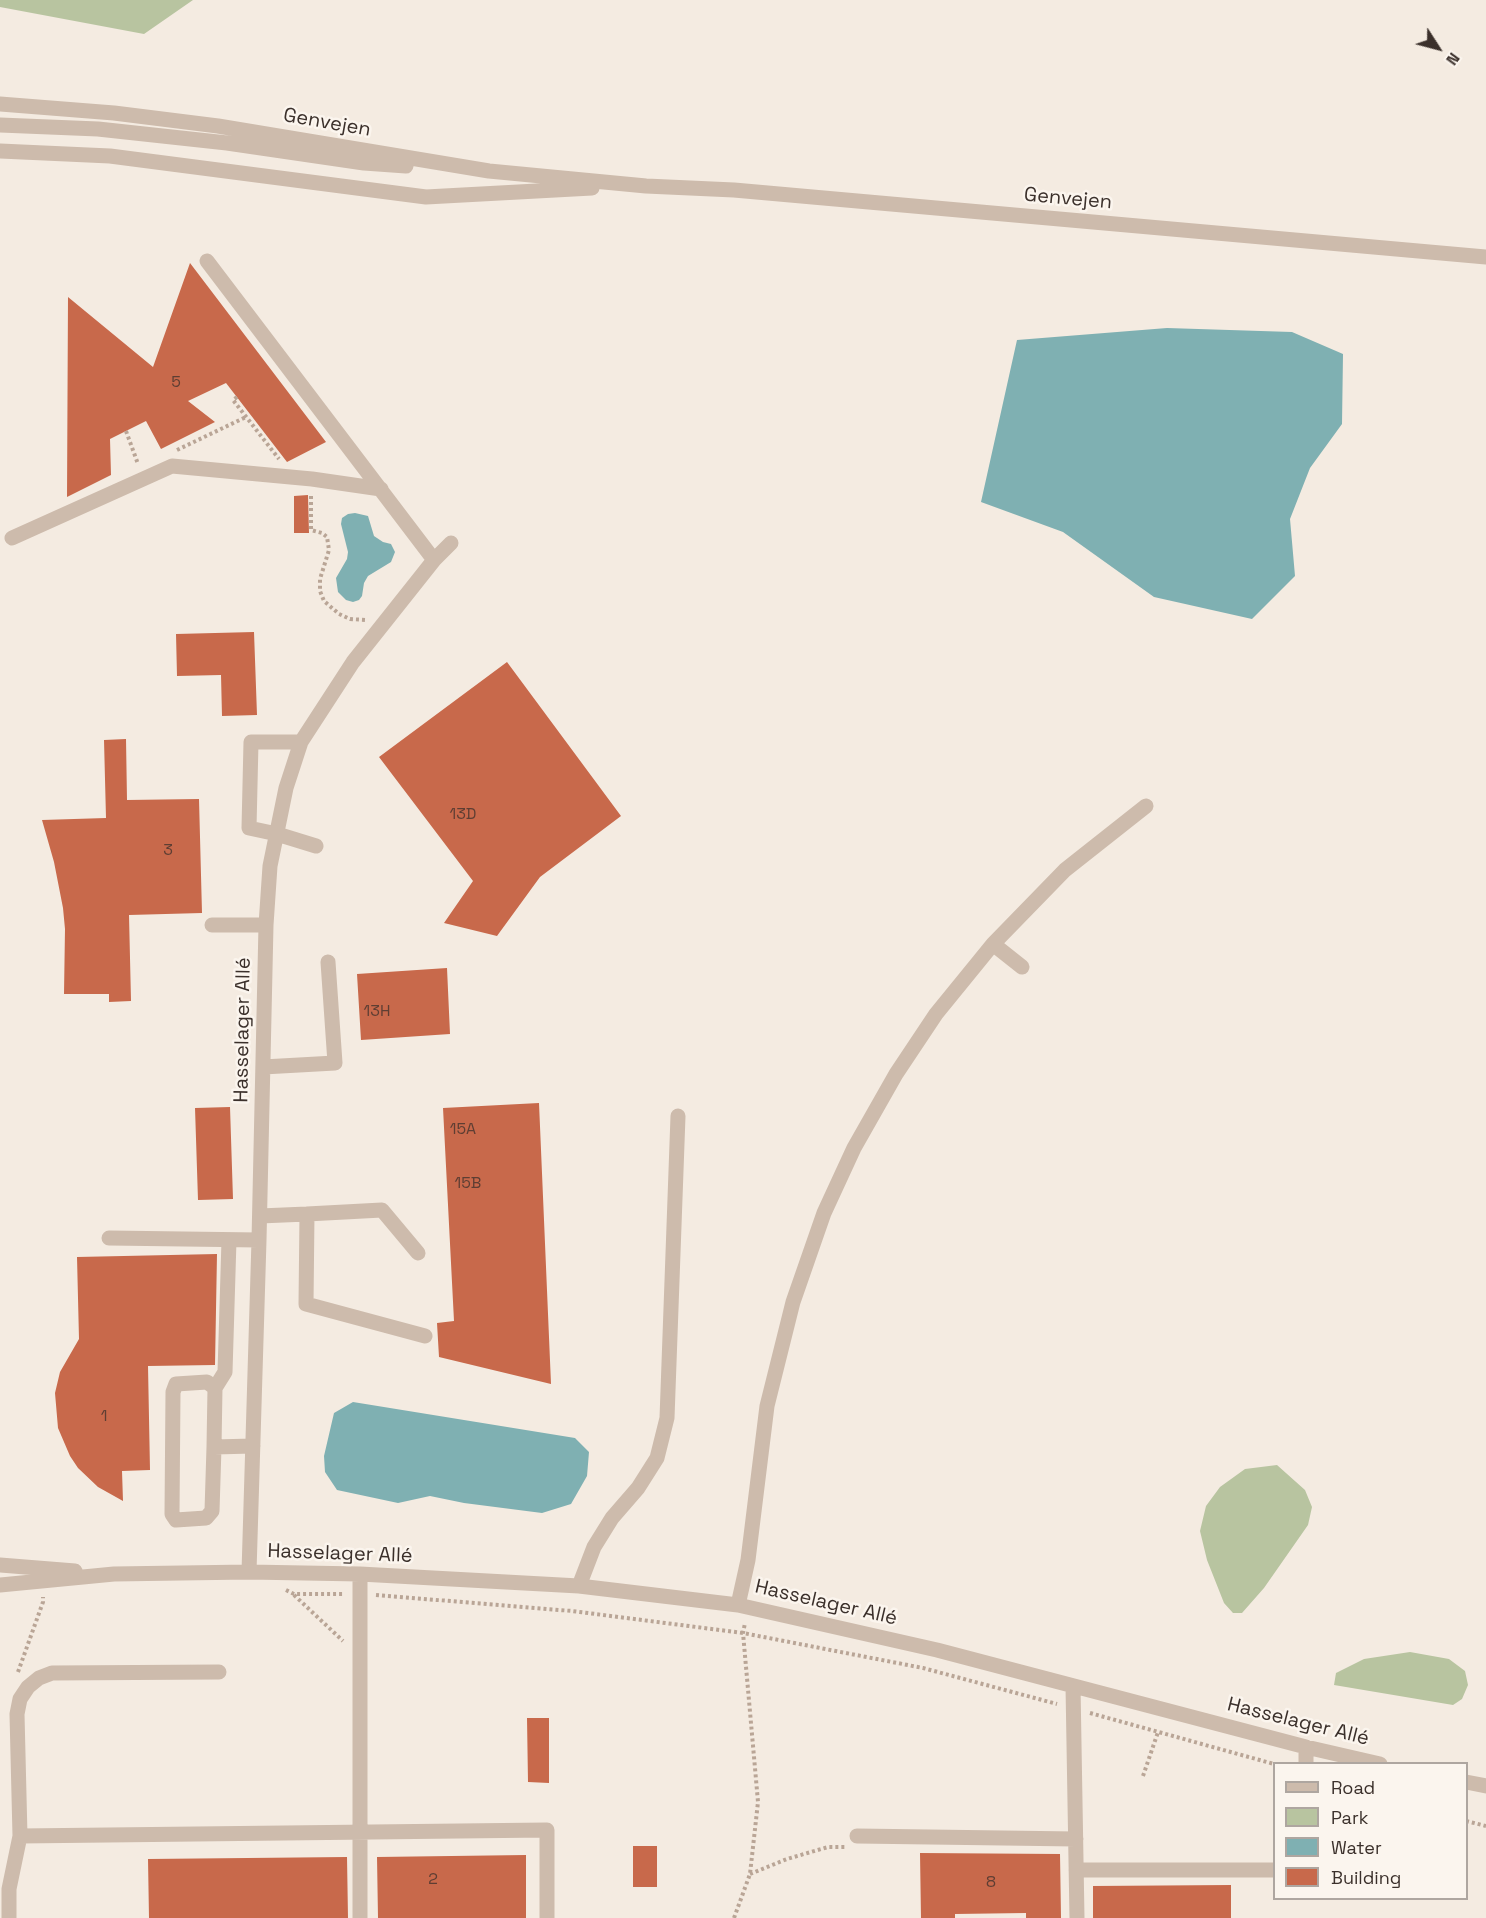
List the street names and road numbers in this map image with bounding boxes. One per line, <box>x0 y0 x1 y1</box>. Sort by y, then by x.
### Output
street label: Genvejen <box>281 104 373 142</box>
street label: Genvejen <box>1023 183 1113 215</box>
street label: Hasselager Allé <box>230 957 256 1103</box>
street label: Hasselager Allé <box>267 1539 413 1569</box>
street label: Hasselager Allé <box>753 1575 899 1631</box>
street label: Hasselager Allé <box>1225 1693 1371 1751</box>

